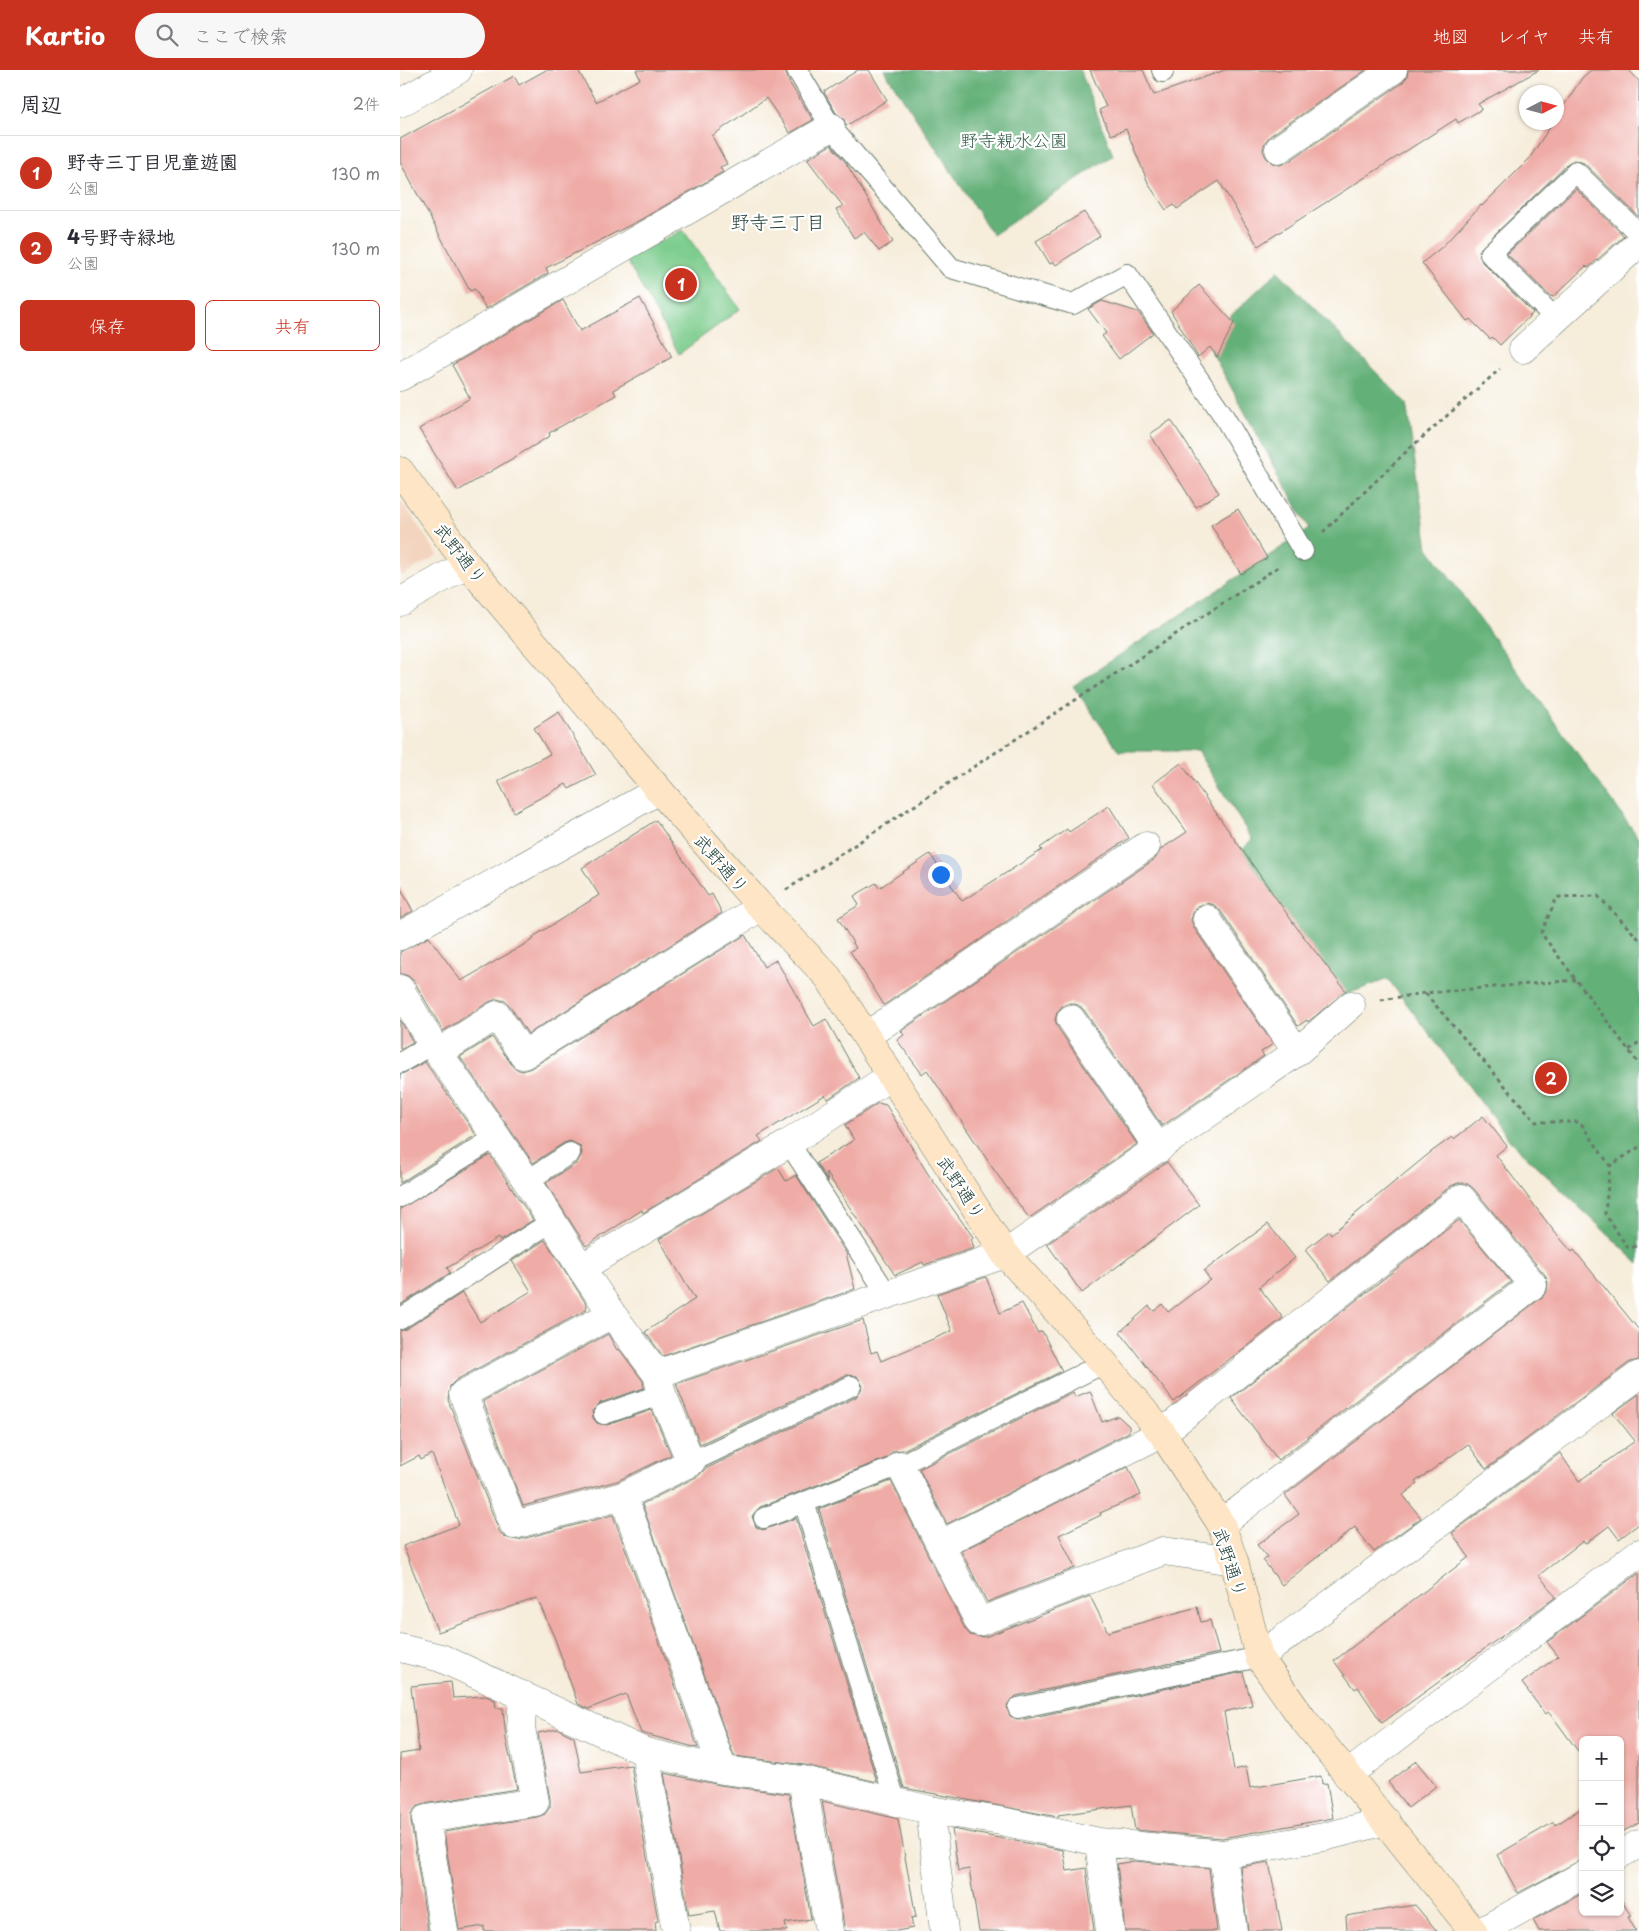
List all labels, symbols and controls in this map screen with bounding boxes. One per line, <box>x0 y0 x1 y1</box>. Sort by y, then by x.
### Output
search box <box>135 13 485 58</box>
text: Kartio <box>25 17 105 53</box>
icon: search <box>153 21 181 49</box>
text: ここで検索 <box>193 21 288 49</box>
text: 地図 <box>1433 22 1469 49</box>
text: レイヤ <box>1497 22 1550 49</box>
text: 共有 <box>1578 22 1614 49</box>
north arrow <box>1519 85 1564 130</box>
text: 周辺 <box>20 87 62 119</box>
text: 2件 <box>353 91 380 115</box>
park label: 野寺親水公園 <box>960 126 1068 153</box>
text: 野寺三丁目児童遊園 <box>67 147 238 175</box>
text: 1 <box>32 161 40 185</box>
text: 130 m <box>332 161 380 185</box>
text: 公園 <box>67 175 99 199</box>
district label: 野寺三丁目 <box>730 207 826 235</box>
text: 4号野寺緑地 <box>67 222 175 250</box>
text: 2 <box>30 236 42 260</box>
text: 130 m <box>332 236 380 260</box>
text: 公園 <box>67 250 99 274</box>
pin: 1 <box>665 265 697 303</box>
button: 保存 <box>20 300 195 351</box>
button: 共有 <box>205 300 380 351</box>
street label: 武野通り <box>428 516 494 590</box>
street label: 武野通り <box>688 827 756 899</box>
your location <box>928 862 954 888</box>
pin: 2 <box>1535 1059 1567 1097</box>
street label: 武野通り <box>931 1149 993 1225</box>
street label: 武野通り <box>1207 1524 1255 1600</box>
map controls <box>1579 1736 1624 1916</box>
button: + <box>1579 1736 1624 1781</box>
button: − <box>1579 1781 1624 1826</box>
button: locate <box>1579 1826 1624 1871</box>
button: layers <box>1579 1871 1624 1916</box>

